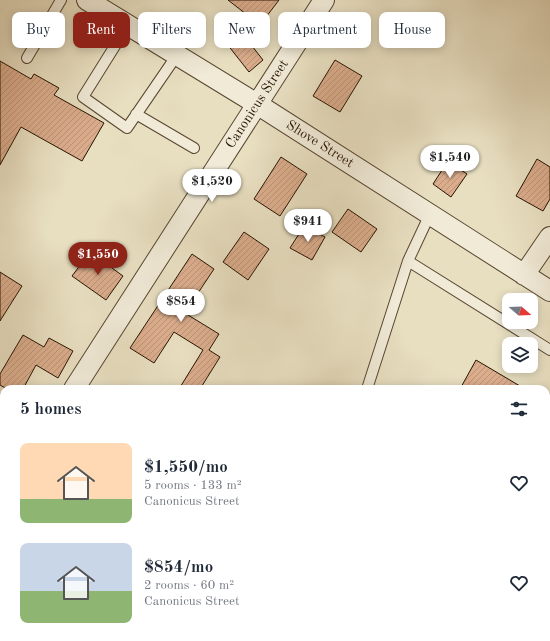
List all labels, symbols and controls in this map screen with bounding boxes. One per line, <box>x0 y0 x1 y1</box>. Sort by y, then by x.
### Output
chip: Buy <box>12 12 65 48</box>
chip: Rent <box>73 12 130 48</box>
chip: Filters <box>138 12 206 48</box>
chip: New <box>214 12 270 48</box>
chip: Apartment <box>278 12 371 48</box>
chip: House <box>379 12 445 48</box>
street label: Canonicus Street <box>223 57 291 151</box>
street label: Shove Street <box>284 118 356 170</box>
pin: $1,540 <box>417 145 483 179</box>
text: $1,540 <box>429 151 471 164</box>
pin: $1,520 <box>179 169 245 203</box>
text: $1,520 <box>191 175 233 188</box>
pin: $941 <box>284 209 332 243</box>
text: $941 <box>293 215 323 228</box>
pin: $1,550 <box>65 242 131 276</box>
text: $1,550 <box>77 248 119 261</box>
pin: $854 <box>157 289 205 323</box>
north arrow <box>502 293 538 329</box>
map controls <box>502 293 538 373</box>
text: $854 <box>166 295 196 308</box>
button: layers <box>502 337 538 373</box>
icon: filters <box>508 398 530 420</box>
text: 5 homes <box>20 401 82 418</box>
icon: home <box>52 459 100 507</box>
text: $1,550/mo <box>144 459 228 476</box>
icon: heart <box>508 472 530 494</box>
text: 5 rooms · 133 m² <box>144 479 242 492</box>
text: Canonicus Street <box>144 495 239 508</box>
icon: home <box>52 559 100 607</box>
text: $854/mo <box>144 559 213 576</box>
icon: heart <box>508 572 530 594</box>
text: 2 rooms · 60 m² <box>144 579 234 592</box>
text: Canonicus Street <box>144 595 239 608</box>

